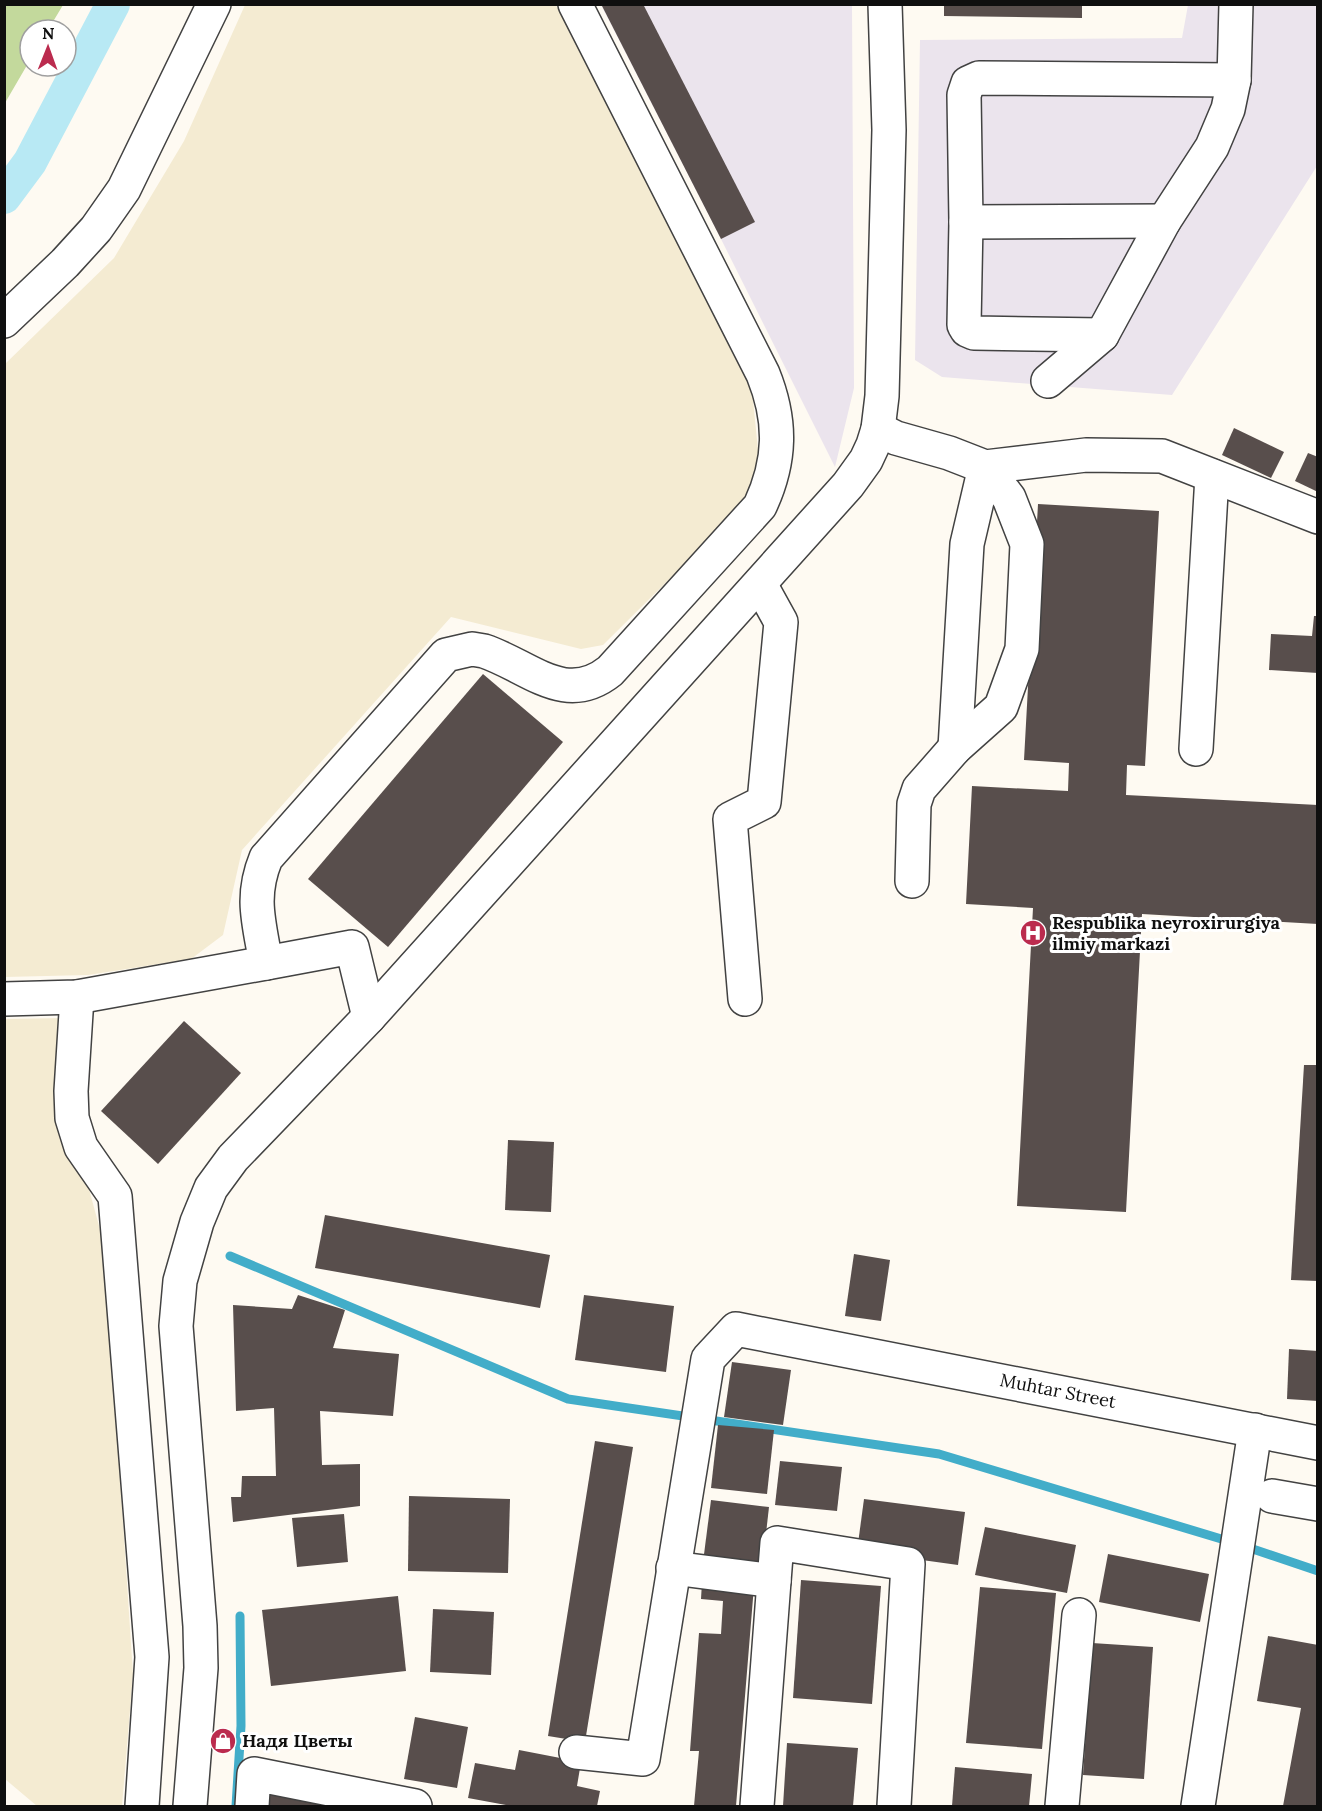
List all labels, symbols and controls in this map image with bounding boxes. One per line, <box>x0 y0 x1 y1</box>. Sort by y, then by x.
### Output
north arrow <box>18 18 78 78</box>
text: N <box>42 23 55 43</box>
place label: Respublika neyroxirurgiya ilmiy markazi <box>1052 911 1281 955</box>
hospital icon: Respublika neyroxirurgiya ilmiy markazi <box>1018 918 1048 948</box>
street label: Muhtar Street <box>998 1368 1118 1413</box>
shop icon: Надя Цветы <box>208 1726 238 1756</box>
place label: Надя Цветы <box>242 1729 353 1752</box>

